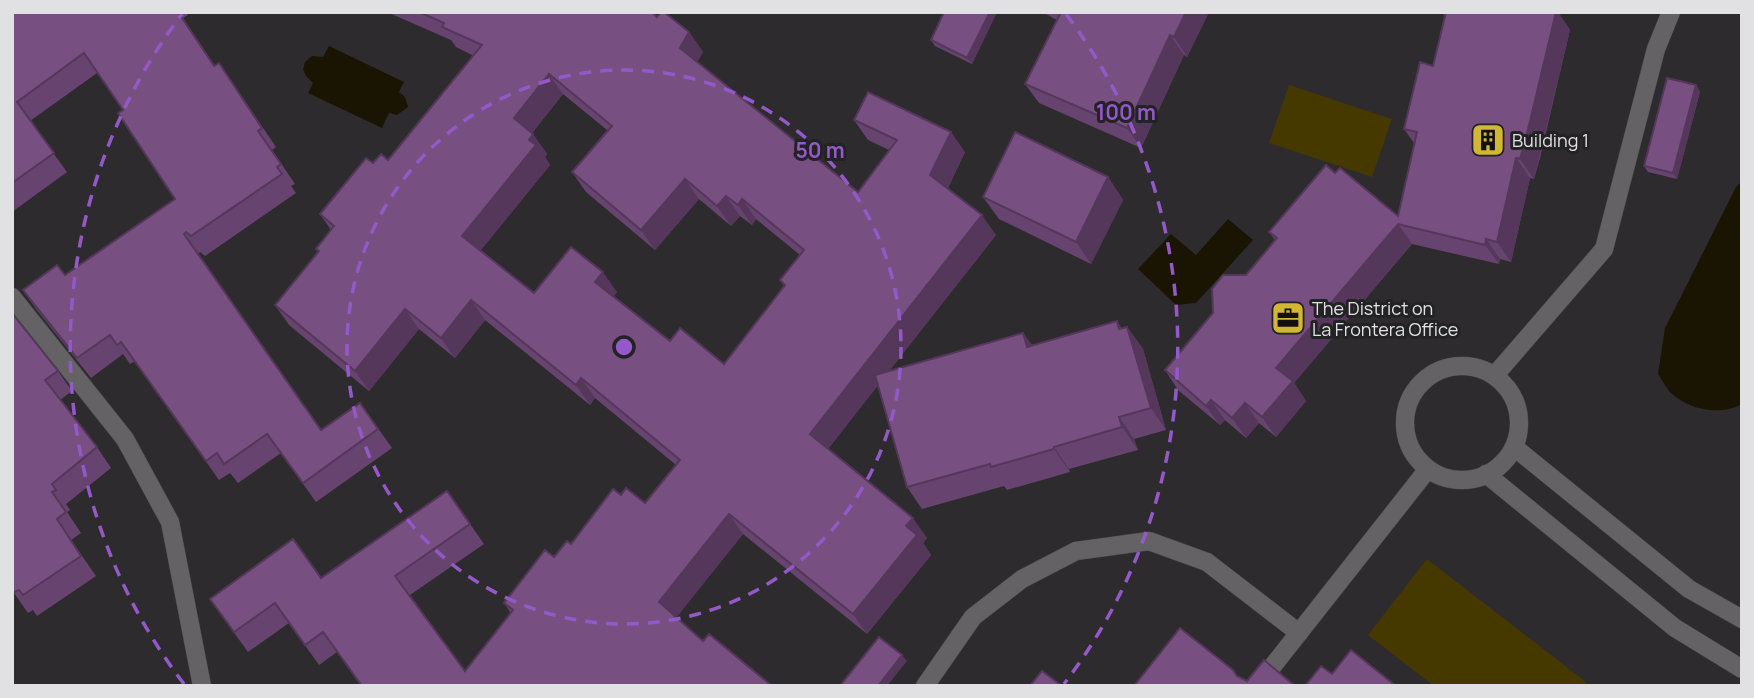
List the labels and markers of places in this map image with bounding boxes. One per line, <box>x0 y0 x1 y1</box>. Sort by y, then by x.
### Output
building icon: Building 1 <box>1469 121 1507 159</box>
place label: Building 1 <box>1512 128 1589 152</box>
place label: The District on La Frontera Office <box>1312 296 1458 341</box>
office icon: The District on La Frontera Office <box>1269 299 1307 337</box>
centre of rings <box>612 335 636 359</box>

